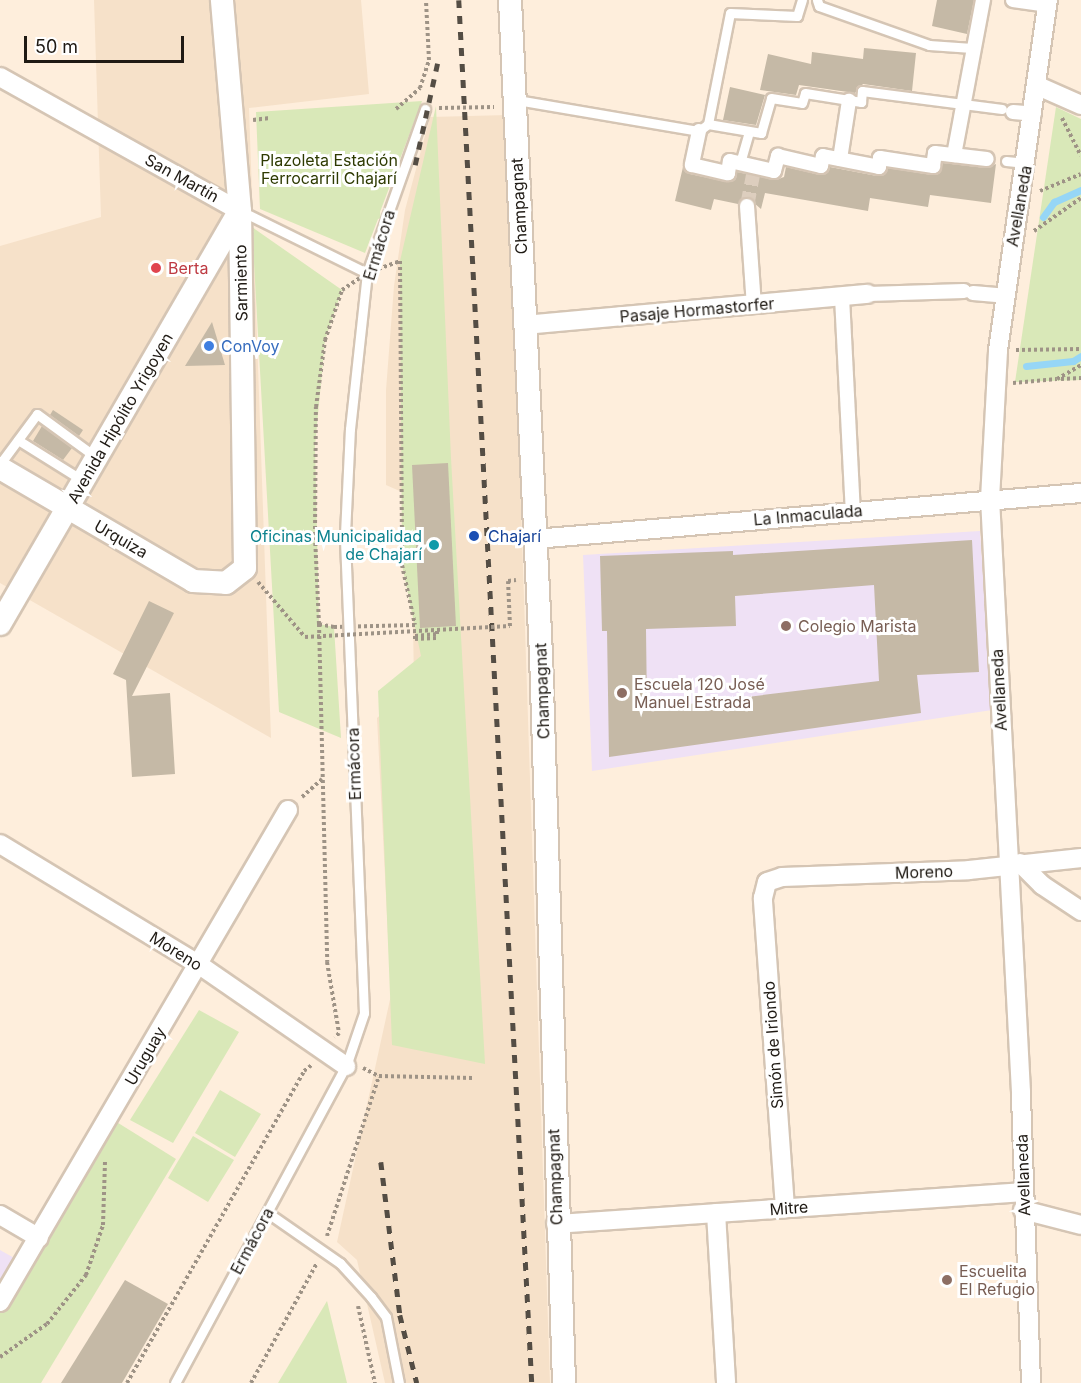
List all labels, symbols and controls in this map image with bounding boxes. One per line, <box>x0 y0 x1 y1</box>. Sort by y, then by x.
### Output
scale bar <box>27 24 188 62</box>
text: 50 m <box>35 36 78 57</box>
street label: San Martín <box>142 150 222 206</box>
park label: Plazoleta Estación Ferrocarril Chajarí <box>260 150 398 188</box>
street label: Champagnat <box>507 157 531 255</box>
street label: Avellaneda <box>1002 164 1036 248</box>
street label: Ermácora <box>359 207 399 283</box>
street label: Sarmiento <box>231 244 251 322</box>
place label: Berta <box>168 258 208 278</box>
marker: Berta <box>149 261 163 275</box>
street label: Pasaje Hormastorfer <box>619 294 775 326</box>
street label: Avenida Hipólito Yrigoyen <box>63 329 177 507</box>
place label: ConVoy <box>221 336 279 356</box>
marker: ConVoy <box>202 339 216 353</box>
street label: La Inmaculada <box>753 501 863 529</box>
street label: Urquiza <box>91 516 151 562</box>
place label: Oficinas Municipalidad de Chajarí <box>250 526 422 564</box>
place label: Chajarí <box>488 526 541 546</box>
marker: Chajarí <box>465 527 483 545</box>
marker: Oficinas Municipalidad de Chajarí <box>427 538 441 552</box>
place label: Colegio Marista <box>798 616 917 636</box>
marker: Colegio Marista <box>779 619 793 633</box>
street label: Champagnat <box>531 642 553 740</box>
street label: Avellaneda <box>987 648 1011 732</box>
place label: Escuela 120 José Manuel Estrada <box>634 674 765 712</box>
marker: Escuela 120 José Manuel Estrada <box>615 686 629 700</box>
street label: Ermácora <box>343 727 365 801</box>
street label: Moreno <box>895 861 953 883</box>
street label: Moreno <box>146 927 206 975</box>
street label: Simón de Iriondo <box>759 980 787 1110</box>
street label: Uruguay <box>121 1023 169 1089</box>
street label: Champagnat <box>544 1128 566 1226</box>
street label: Avellaneda <box>1012 1134 1034 1216</box>
street label: Mitre <box>769 1197 809 1219</box>
street label: Ermácora <box>226 1204 278 1278</box>
place label: Escuelita El Refugio <box>959 1261 1035 1299</box>
marker: Escuelita El Refugio <box>940 1273 954 1287</box>

